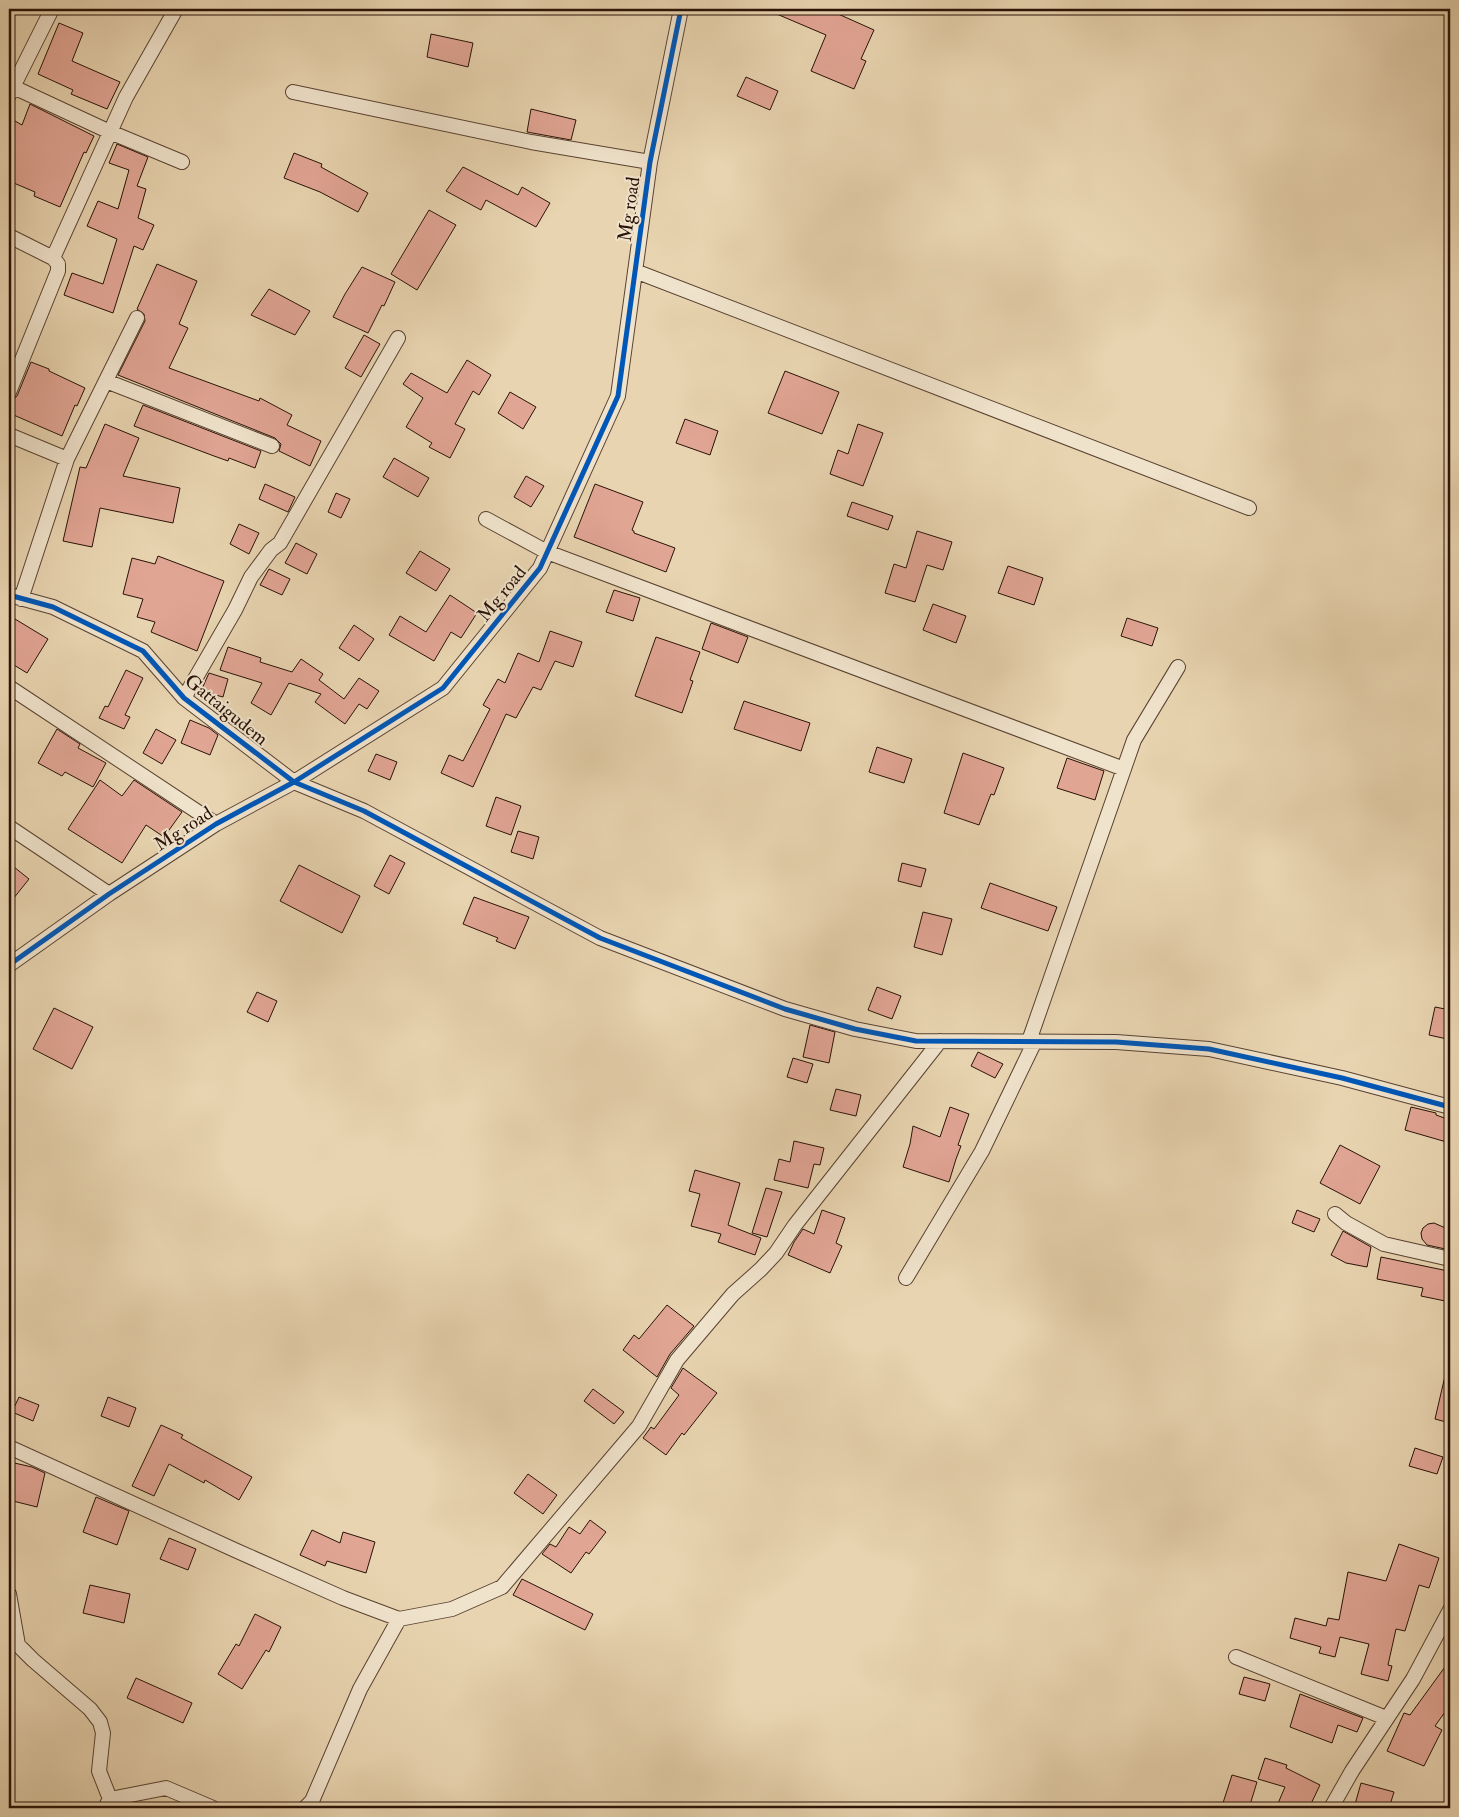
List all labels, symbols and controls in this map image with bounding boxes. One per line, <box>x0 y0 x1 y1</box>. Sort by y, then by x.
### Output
street label: Mg road <box>613 175 645 243</box>
street label: Mg road <box>472 560 532 626</box>
street label: Gattaigudem <box>180 669 273 751</box>
street label: Mg road <box>150 801 218 857</box>

